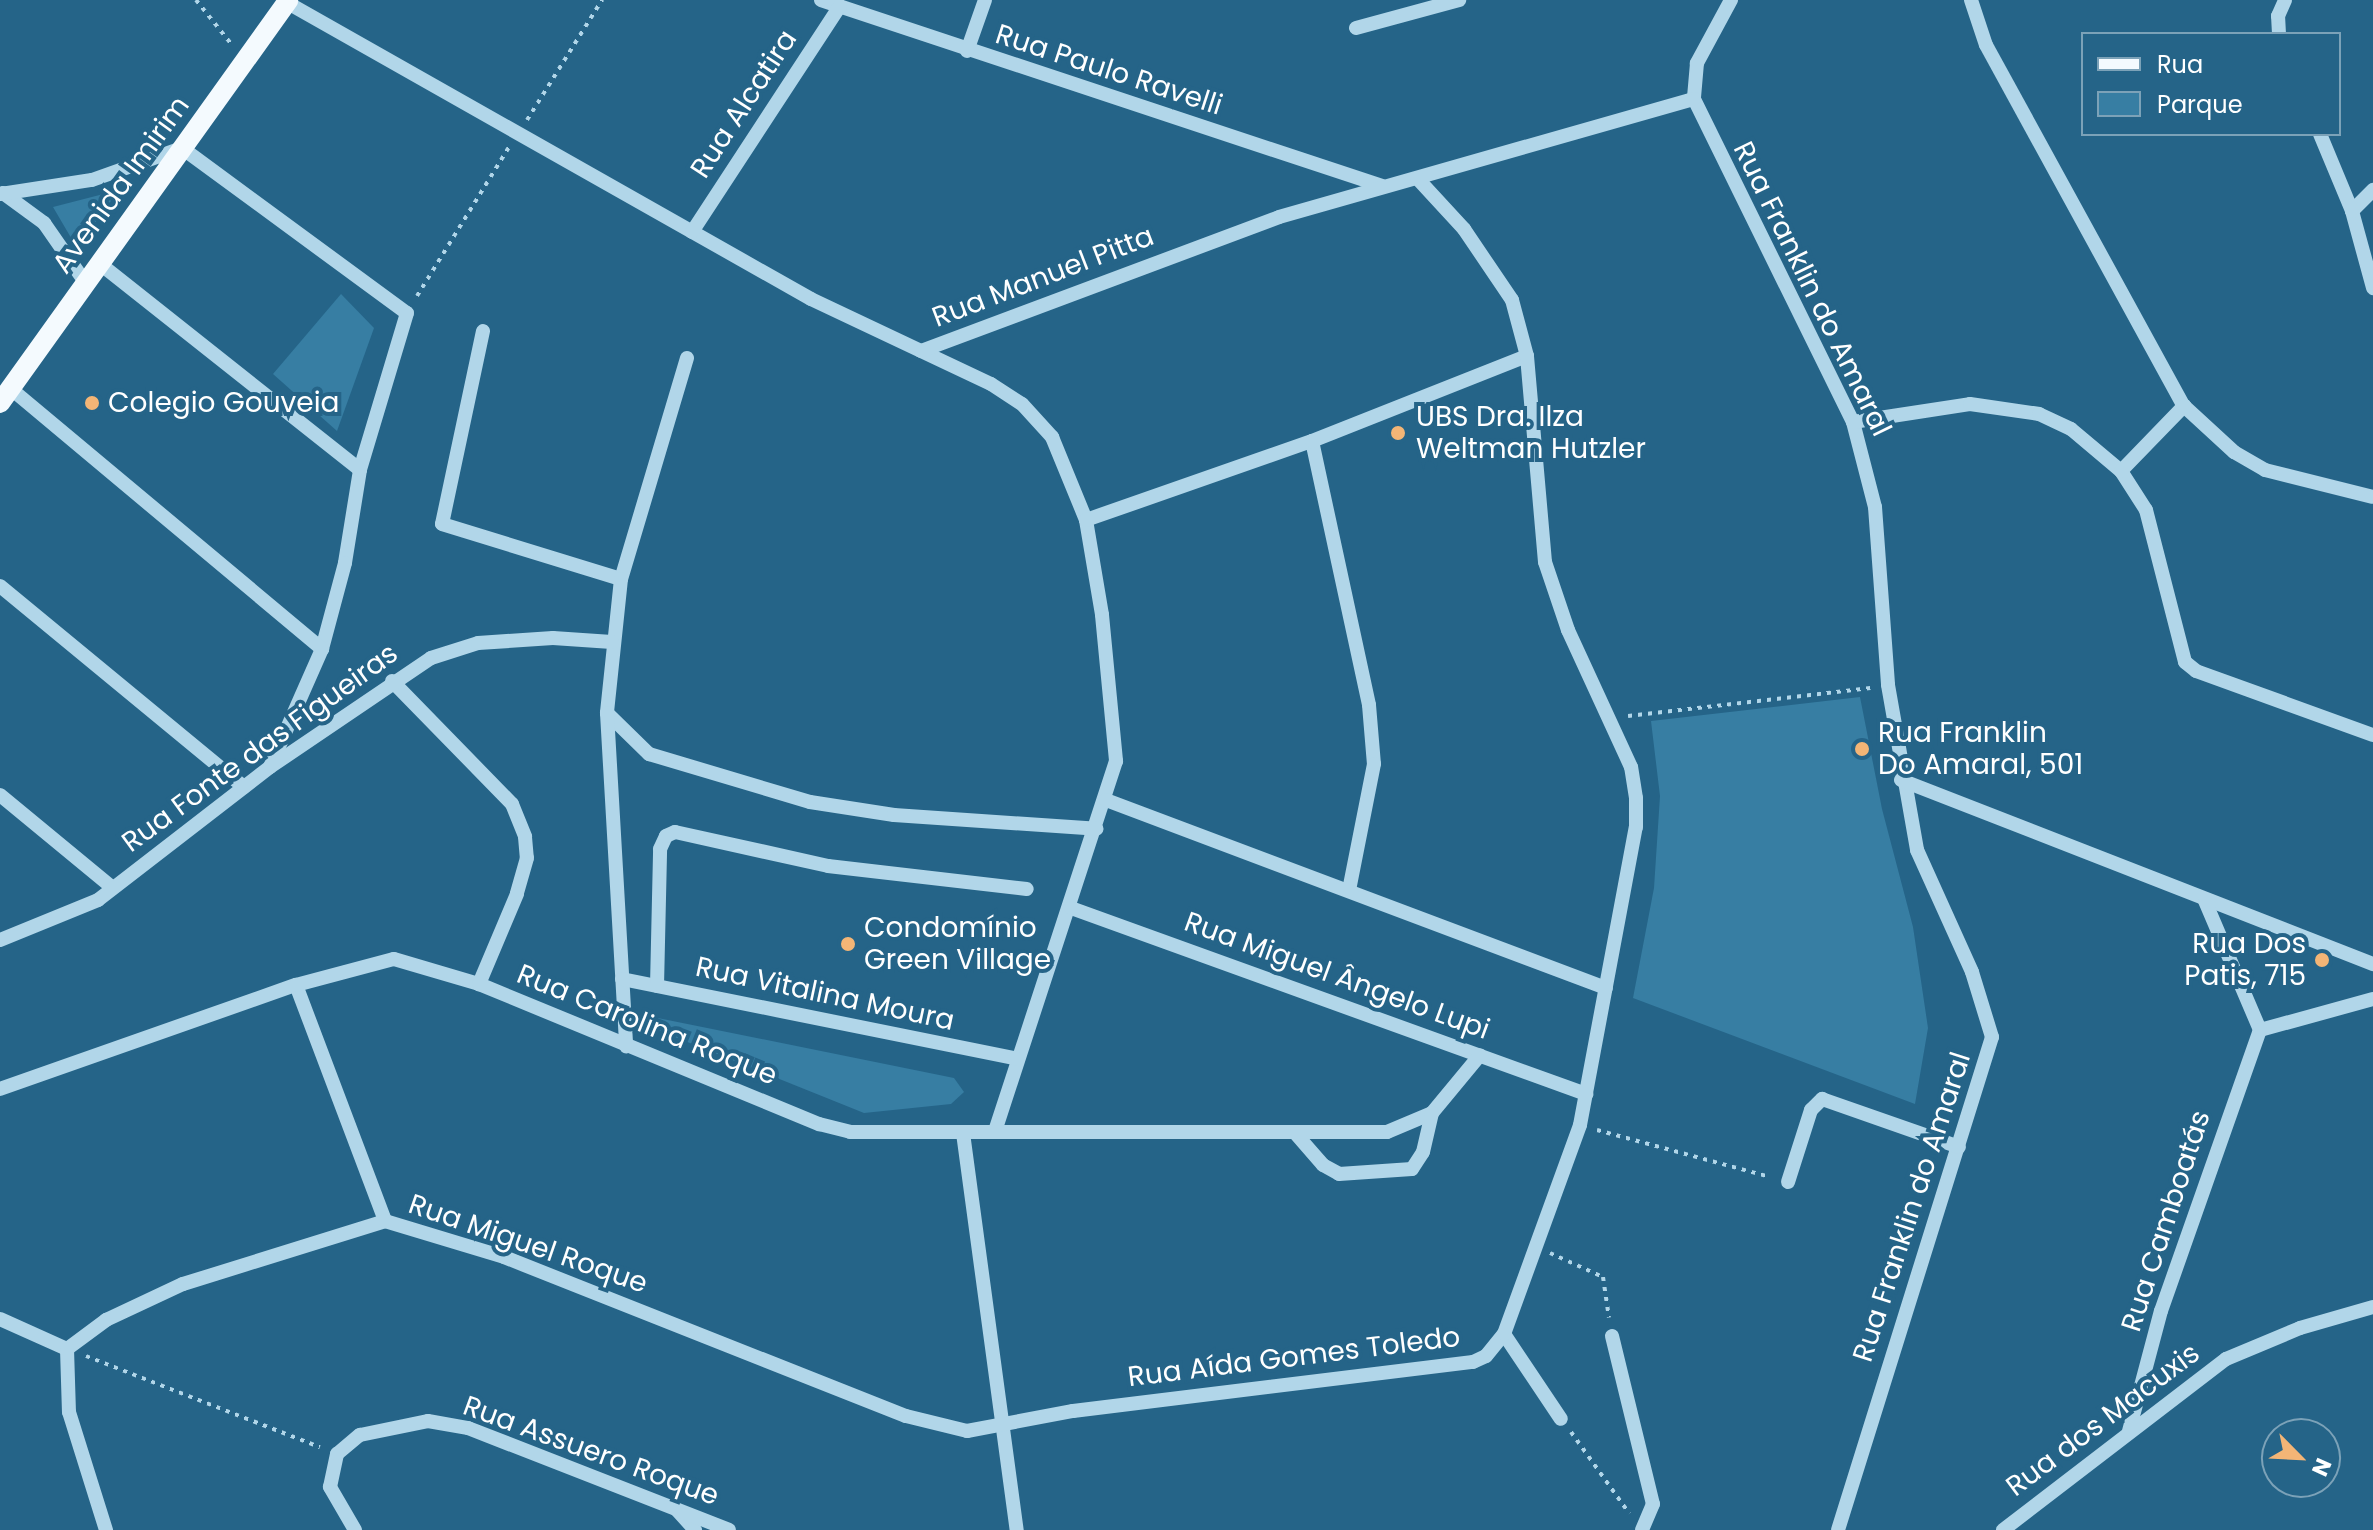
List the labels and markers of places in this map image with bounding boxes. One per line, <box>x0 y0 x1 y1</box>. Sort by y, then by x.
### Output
place label: Colegio Gouveia <box>108 386 340 420</box>
marker: Colegio Gouveia <box>83 394 101 412</box>
place label: UBS Dra. Ilza Weltman Hutzler <box>1416 400 1646 466</box>
marker: UBS Dra. Ilza Weltman Hutzler <box>1387 422 1409 444</box>
place label: Rua Franklin Do Amaral, 501 <box>1878 716 2083 782</box>
marker: Rua Franklin Do Amaral, 501 <box>1853 740 1871 758</box>
place label: Condomínio Green Village <box>864 911 1051 977</box>
place label: Rua Dos Patis, 715 <box>2184 927 2306 993</box>
marker: Condomínio Green Village <box>839 935 857 953</box>
marker: Rua Dos Patis, 715 <box>2313 951 2331 969</box>

